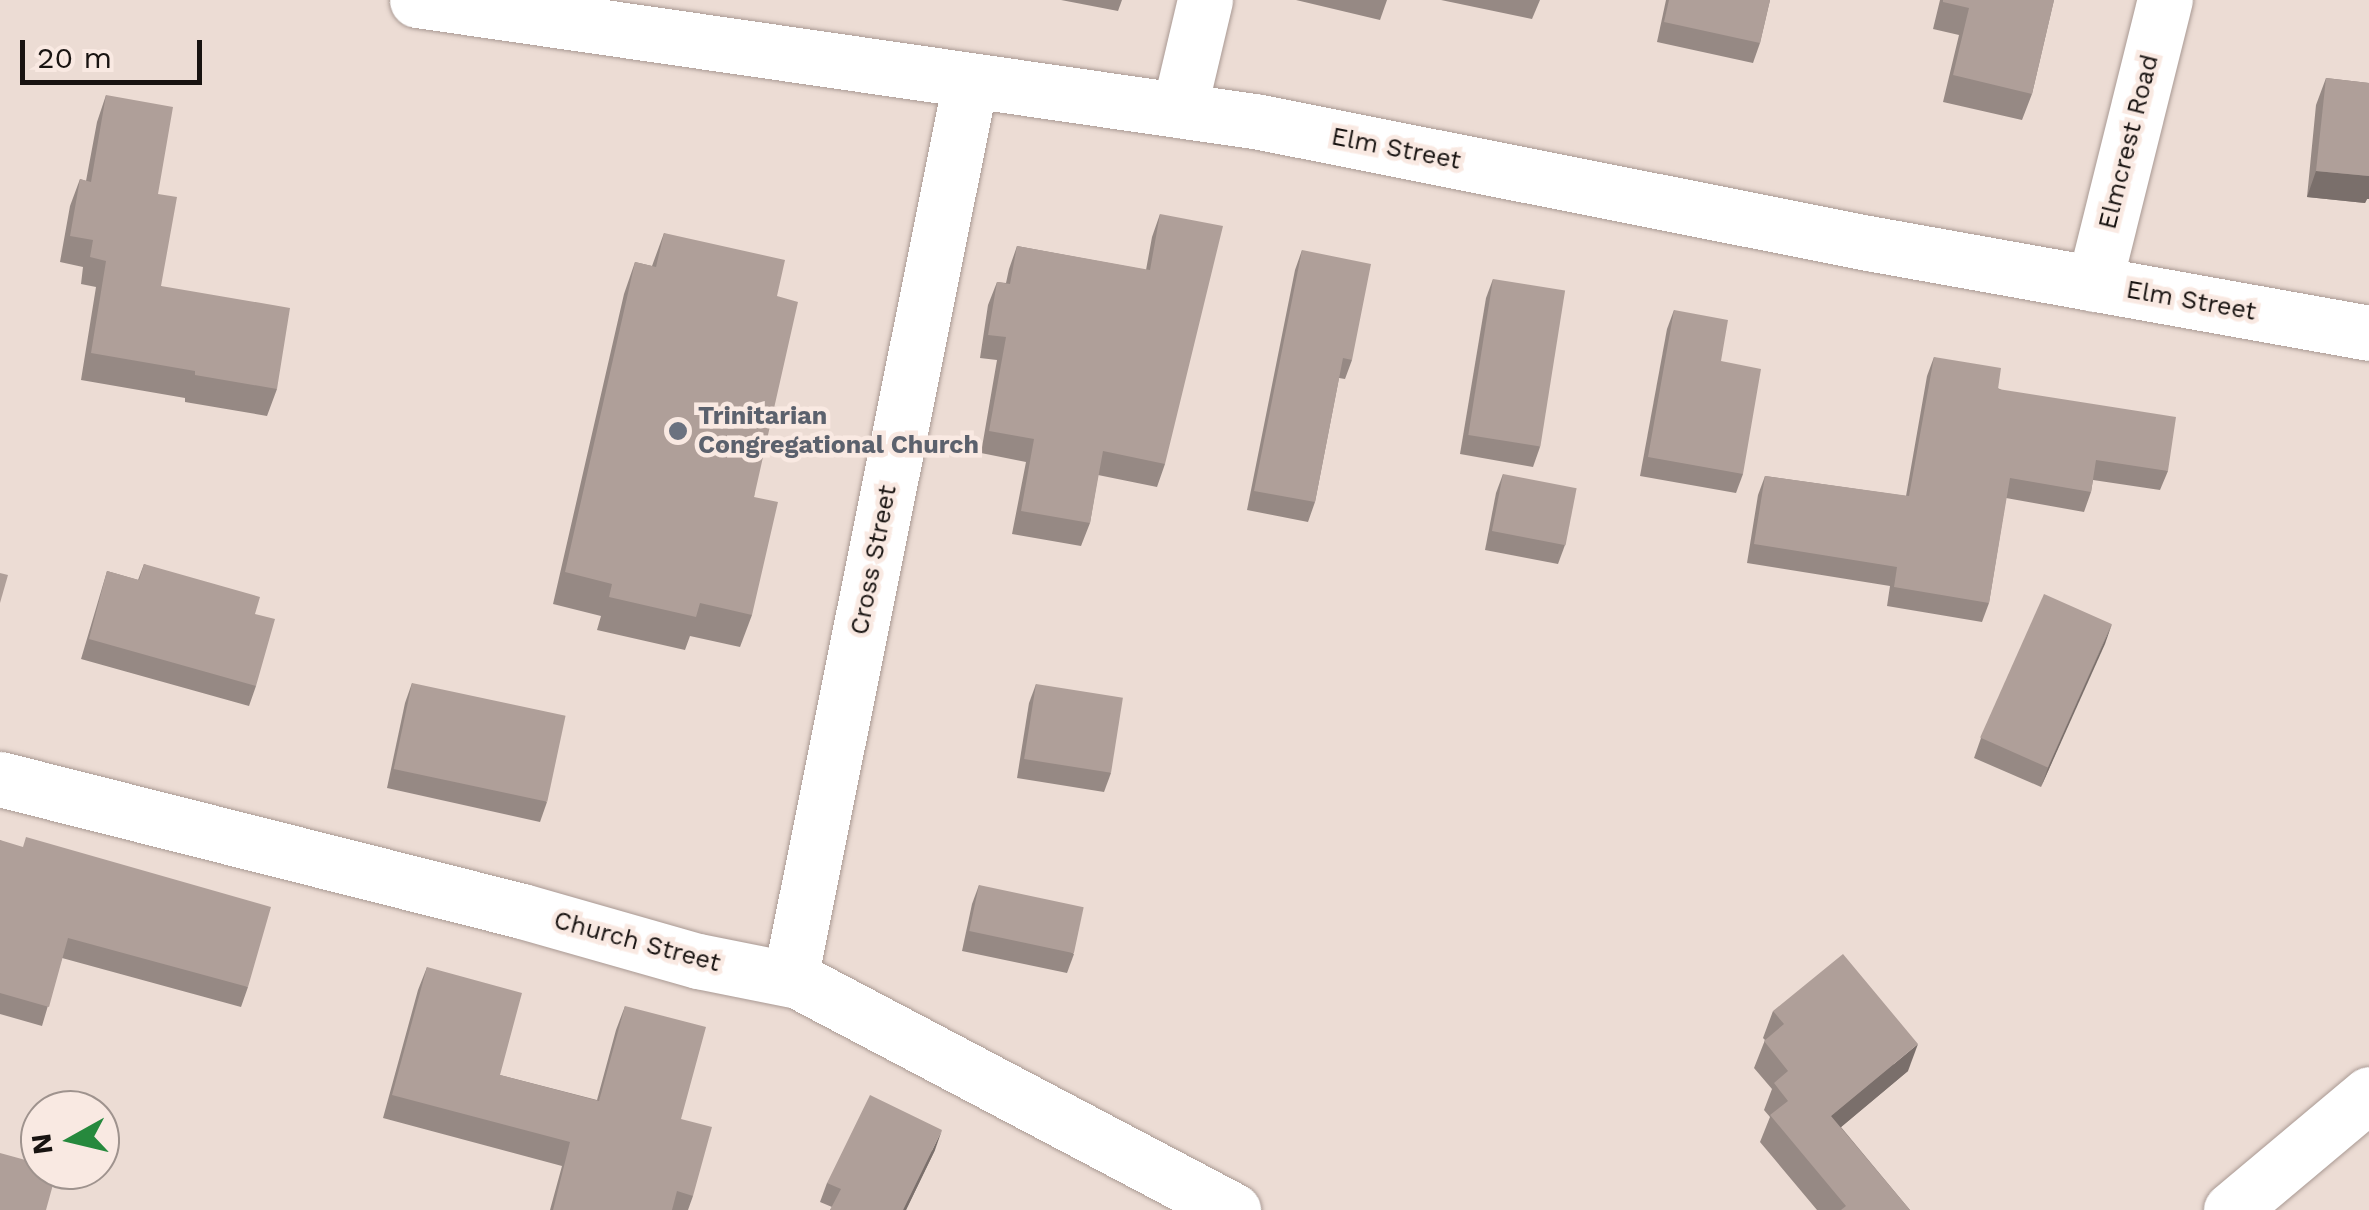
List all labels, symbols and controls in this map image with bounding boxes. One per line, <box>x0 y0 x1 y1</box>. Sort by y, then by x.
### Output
scale bar <box>25 20 208 82</box>
text: 20 m <box>37 40 112 75</box>
street label: Elmcrest Road <box>2093 52 2165 232</box>
street label: Elm Street <box>1329 122 1463 176</box>
street label: Elm Street <box>2124 275 2258 327</box>
place label: Trinitarian Congregational Church <box>698 402 979 461</box>
marker: Trinitarian Congregational Church <box>667 420 689 442</box>
street label: Cross Street <box>845 482 903 638</box>
street label: Church Street <box>550 905 724 979</box>
north arrow <box>20 1090 120 1190</box>
text: N <box>24 1131 60 1157</box>

